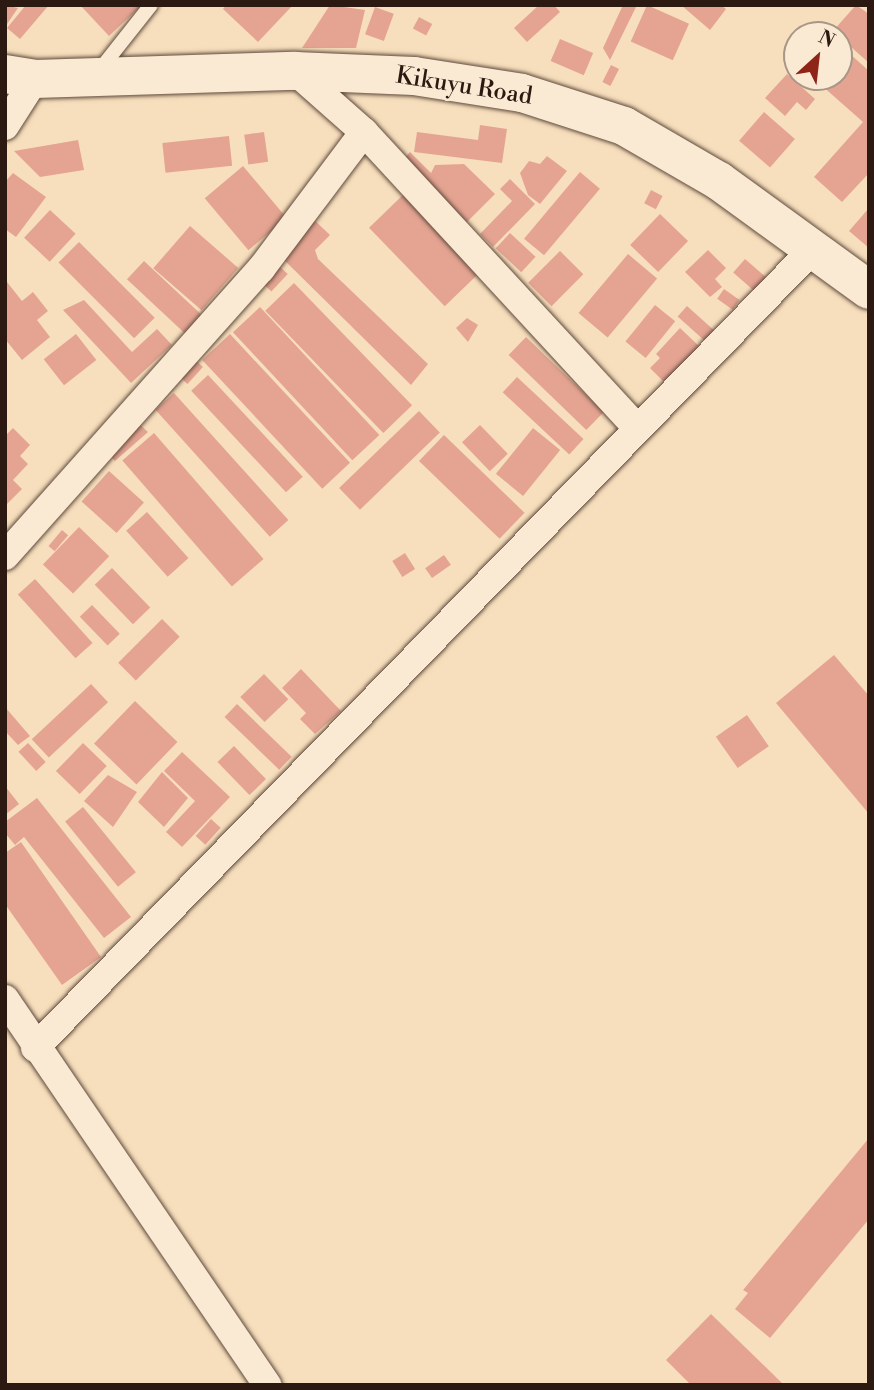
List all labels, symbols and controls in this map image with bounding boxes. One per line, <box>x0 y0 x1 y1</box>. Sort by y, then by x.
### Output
north arrow <box>783 21 853 91</box>
text: N <box>814 25 839 53</box>
street label: Kikuyu Road <box>393 62 535 112</box>

